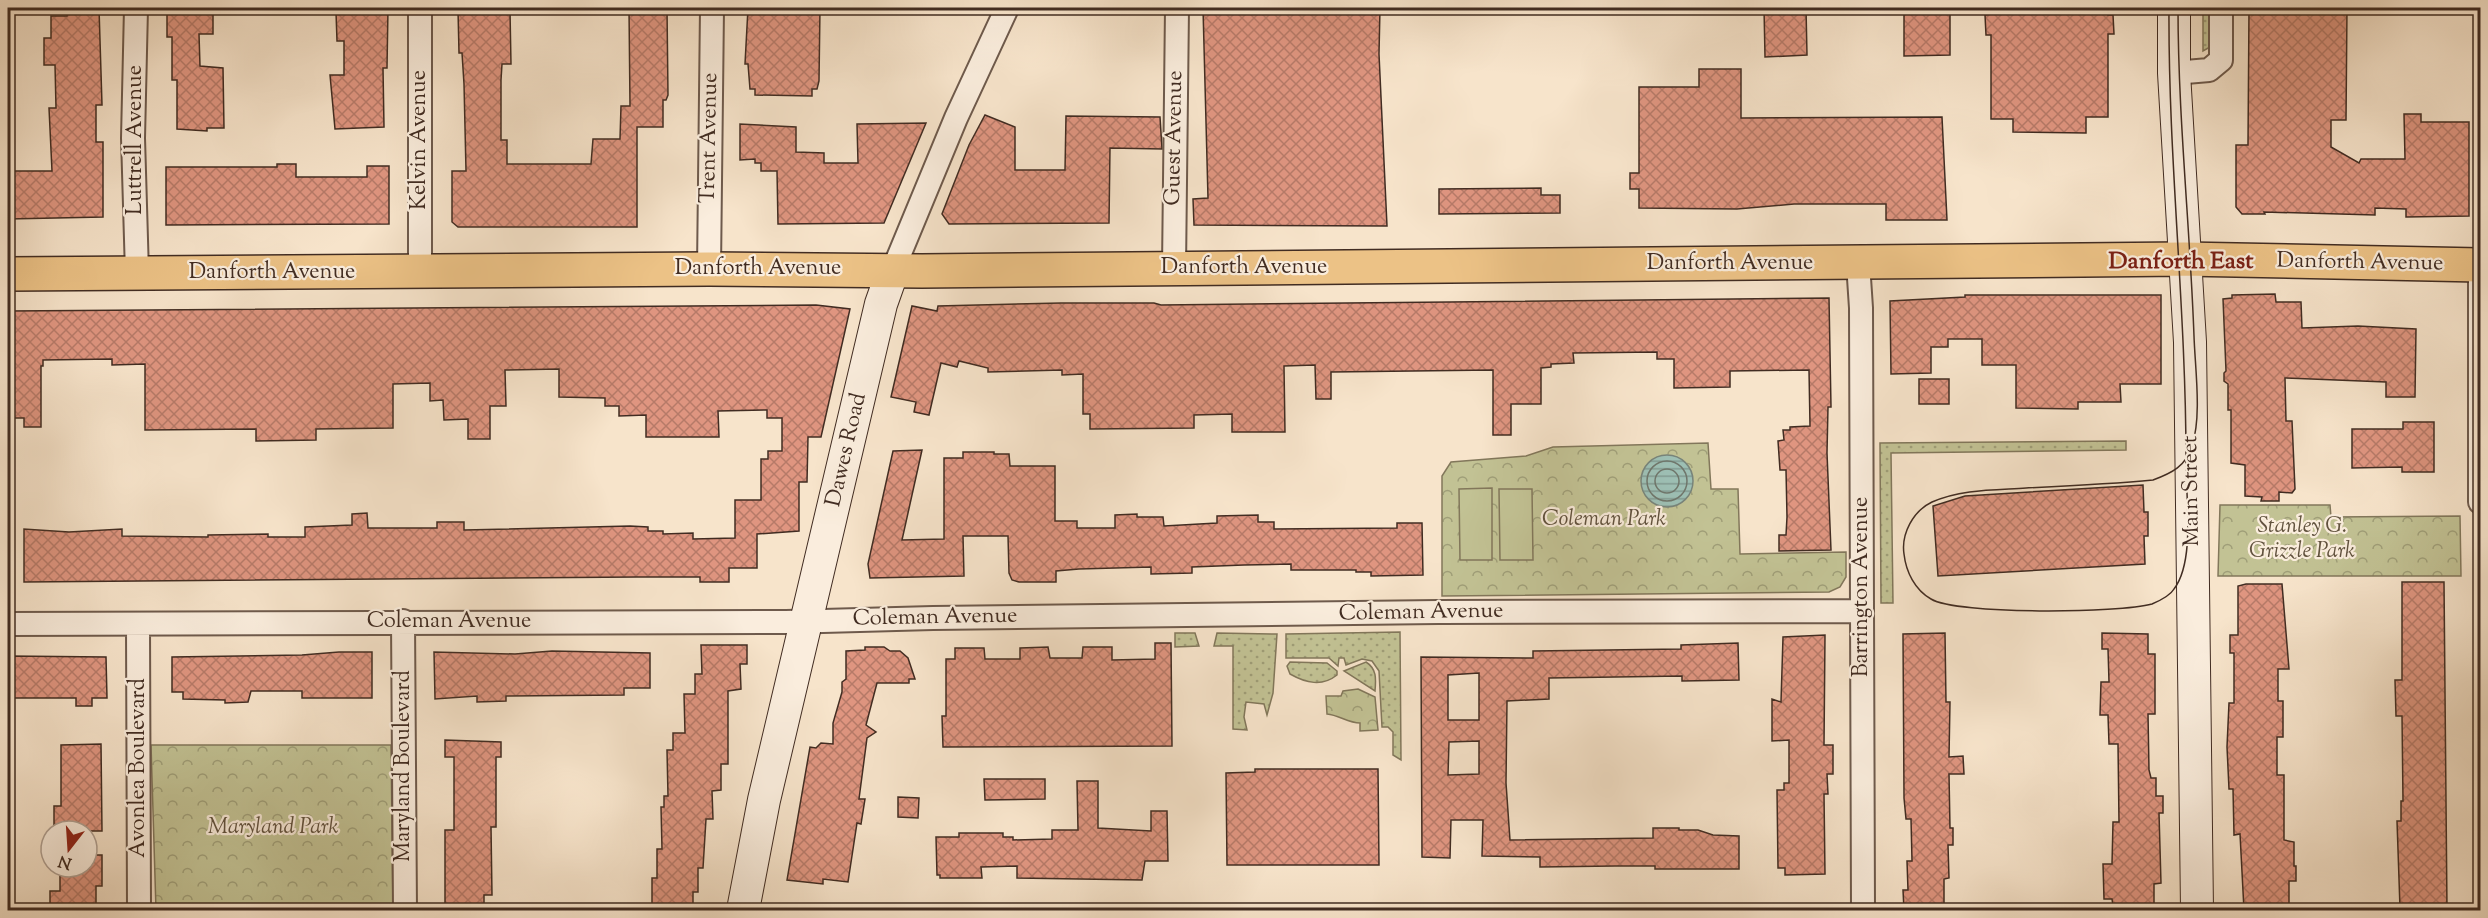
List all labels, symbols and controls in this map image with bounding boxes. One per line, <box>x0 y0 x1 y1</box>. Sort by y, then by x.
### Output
street label: Luttrell Avenue <box>120 65 152 215</box>
street label: Kelvin Avenue <box>404 70 436 210</box>
street label: Guest Avenue <box>1158 70 1192 206</box>
street label: Trent Avenue <box>693 72 727 204</box>
district label: Danforth East <box>2109 245 2254 279</box>
street label: Danforth Avenue <box>2276 246 2444 280</box>
street label: Danforth Avenue <box>1647 248 1813 280</box>
street label: Danforth Avenue <box>1161 252 1327 284</box>
street label: Danforth Avenue <box>675 253 841 285</box>
street label: Danforth Avenue <box>189 257 355 289</box>
street label: Dawes Road <box>818 390 876 510</box>
street label: Main Street <box>2175 435 2209 547</box>
street label: Barrington Avenue <box>1846 497 1878 677</box>
park label: Coleman Park <box>1542 504 1666 536</box>
park label: Stanley G. Grizzle Park <box>2249 511 2355 568</box>
street label: Coleman Avenue <box>1338 596 1504 630</box>
street label: Coleman Avenue <box>852 601 1018 635</box>
street label: Coleman Avenue <box>367 606 531 638</box>
street label: Maryland Boulevard <box>388 670 420 862</box>
street label: Avonlea Boulevard <box>123 678 155 858</box>
park label: Maryland Park <box>208 812 338 844</box>
north arrow <box>39 819 99 879</box>
text: N <box>56 848 75 874</box>

